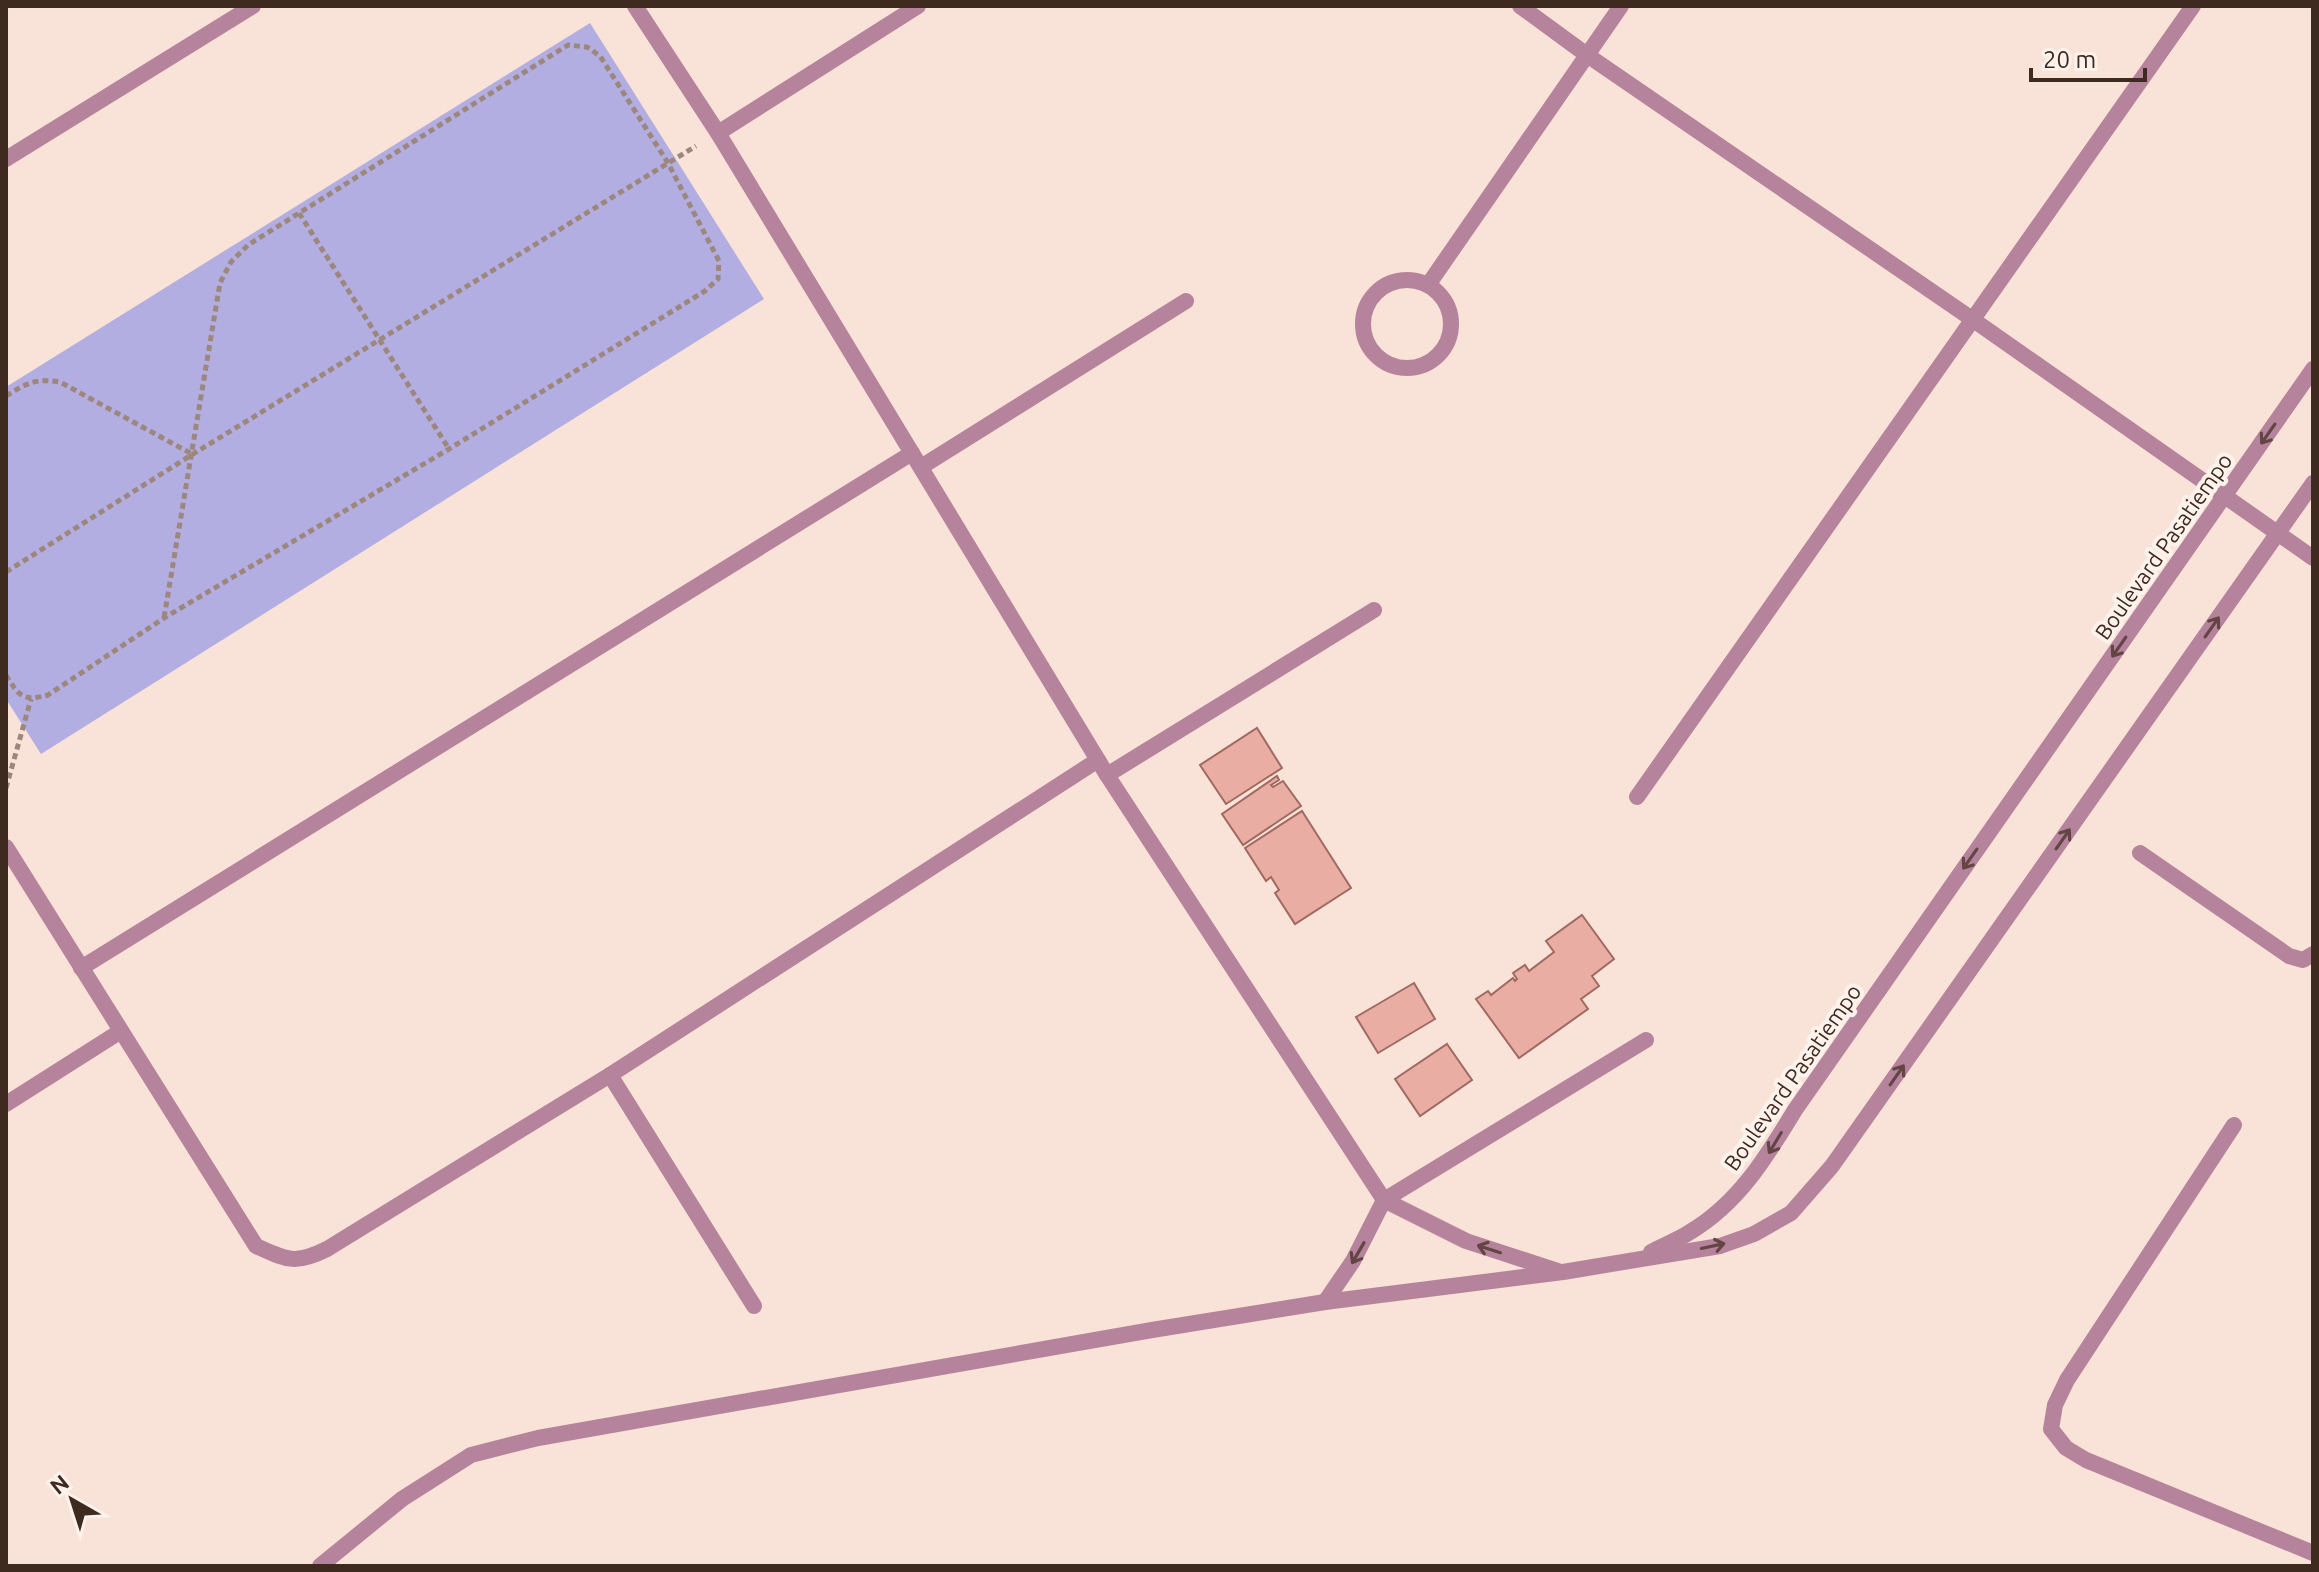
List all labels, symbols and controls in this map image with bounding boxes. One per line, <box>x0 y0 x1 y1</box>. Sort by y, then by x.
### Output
scale bar <box>2031 32 2145 82</box>
text: 20 m <box>2043 46 2096 73</box>
one-way arrow <box>2260 422 2276 444</box>
street label: Boulevard Pasatiempo <box>2089 448 2237 644</box>
one-way arrow <box>2204 616 2220 638</box>
one-way arrow <box>2111 635 2127 657</box>
one-way arrow <box>2054 829 2071 851</box>
one-way arrow <box>1962 848 1978 870</box>
street label: Boulevard Pasatiempo <box>1718 979 1866 1175</box>
one-way arrow <box>1888 1064 1905 1086</box>
one-way arrow <box>1767 1131 1783 1154</box>
one-way arrow <box>1700 1238 1725 1253</box>
one-way arrow <box>1476 1240 1501 1255</box>
one-way arrow <box>1350 1241 1366 1264</box>
north arrow <box>32 1460 112 1540</box>
text: N <box>45 1469 73 1499</box>

